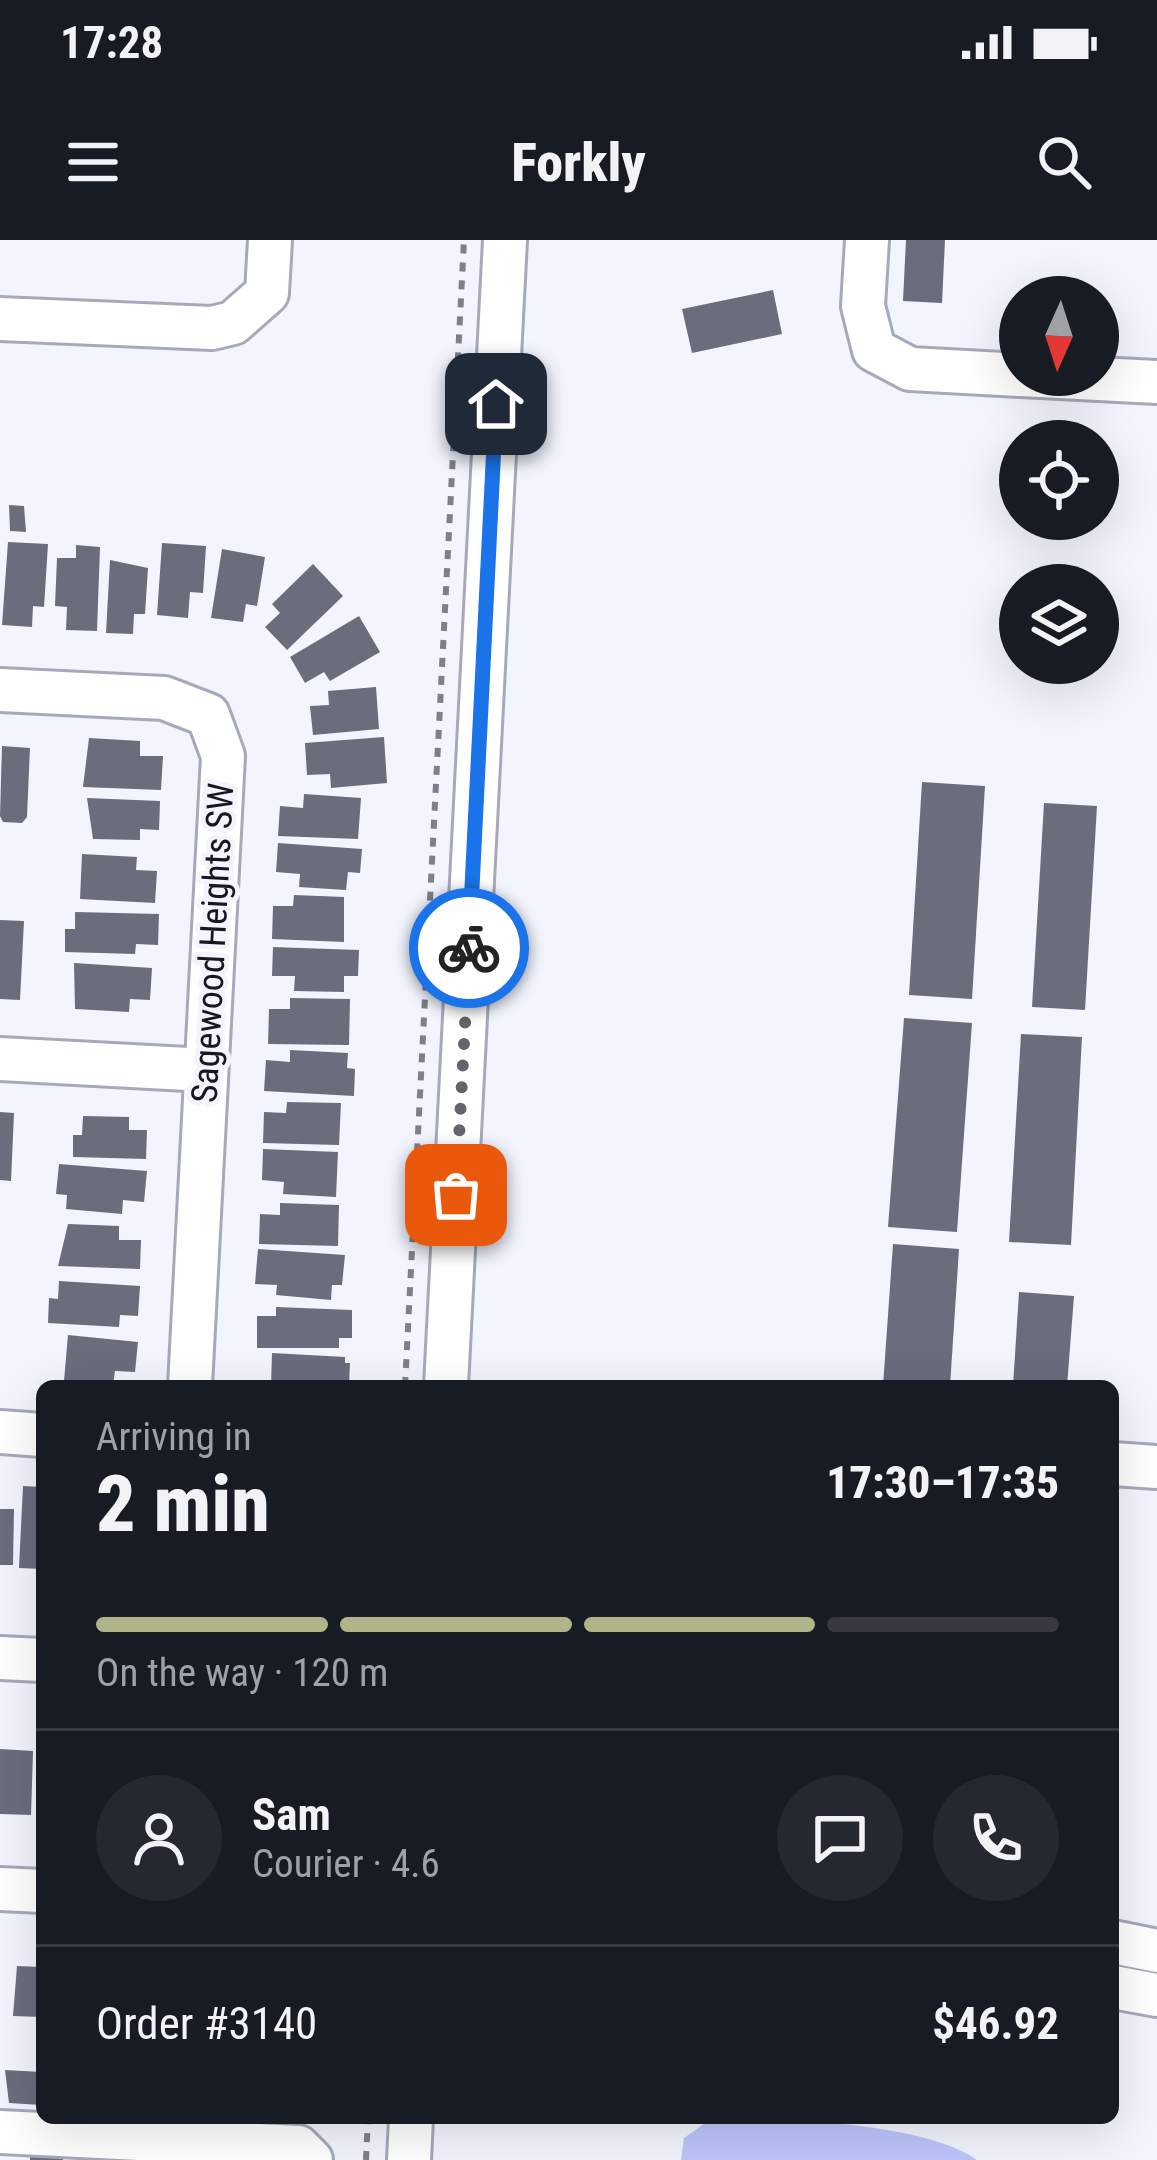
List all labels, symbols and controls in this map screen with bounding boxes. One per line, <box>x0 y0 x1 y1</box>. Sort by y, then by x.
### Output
text: 17:28 <box>60 16 163 69</box>
icon: menu <box>60 129 126 195</box>
icon: search <box>1031 129 1097 195</box>
text: Forkly <box>511 131 646 194</box>
north arrow <box>999 276 1119 396</box>
map controls <box>999 276 1119 684</box>
pin <box>445 353 547 455</box>
icon: home <box>463 371 529 437</box>
button: locate <box>999 420 1119 540</box>
button: layers <box>999 564 1119 684</box>
street label: Sagewood Heights SW <box>184 782 242 1104</box>
courier <box>409 888 529 1008</box>
icon: bike <box>436 915 502 981</box>
pin <box>405 1144 507 1246</box>
icon: bag <box>423 1162 489 1228</box>
text: Arriving in <box>96 1414 252 1460</box>
text: 17:30–17:35 <box>826 1456 1059 1509</box>
text: 2 min <box>96 1459 270 1550</box>
text: On the way · 120 m <box>96 1650 388 1696</box>
button: person <box>96 1775 222 1901</box>
button: chat <box>777 1775 903 1901</box>
button: phone <box>933 1775 1059 1901</box>
text: Sam <box>252 1788 331 1841</box>
text: Courier · 4.6 <box>252 1841 440 1887</box>
text: Order #3140 <box>96 1997 317 2050</box>
text: $46.92 <box>932 1997 1059 2050</box>

